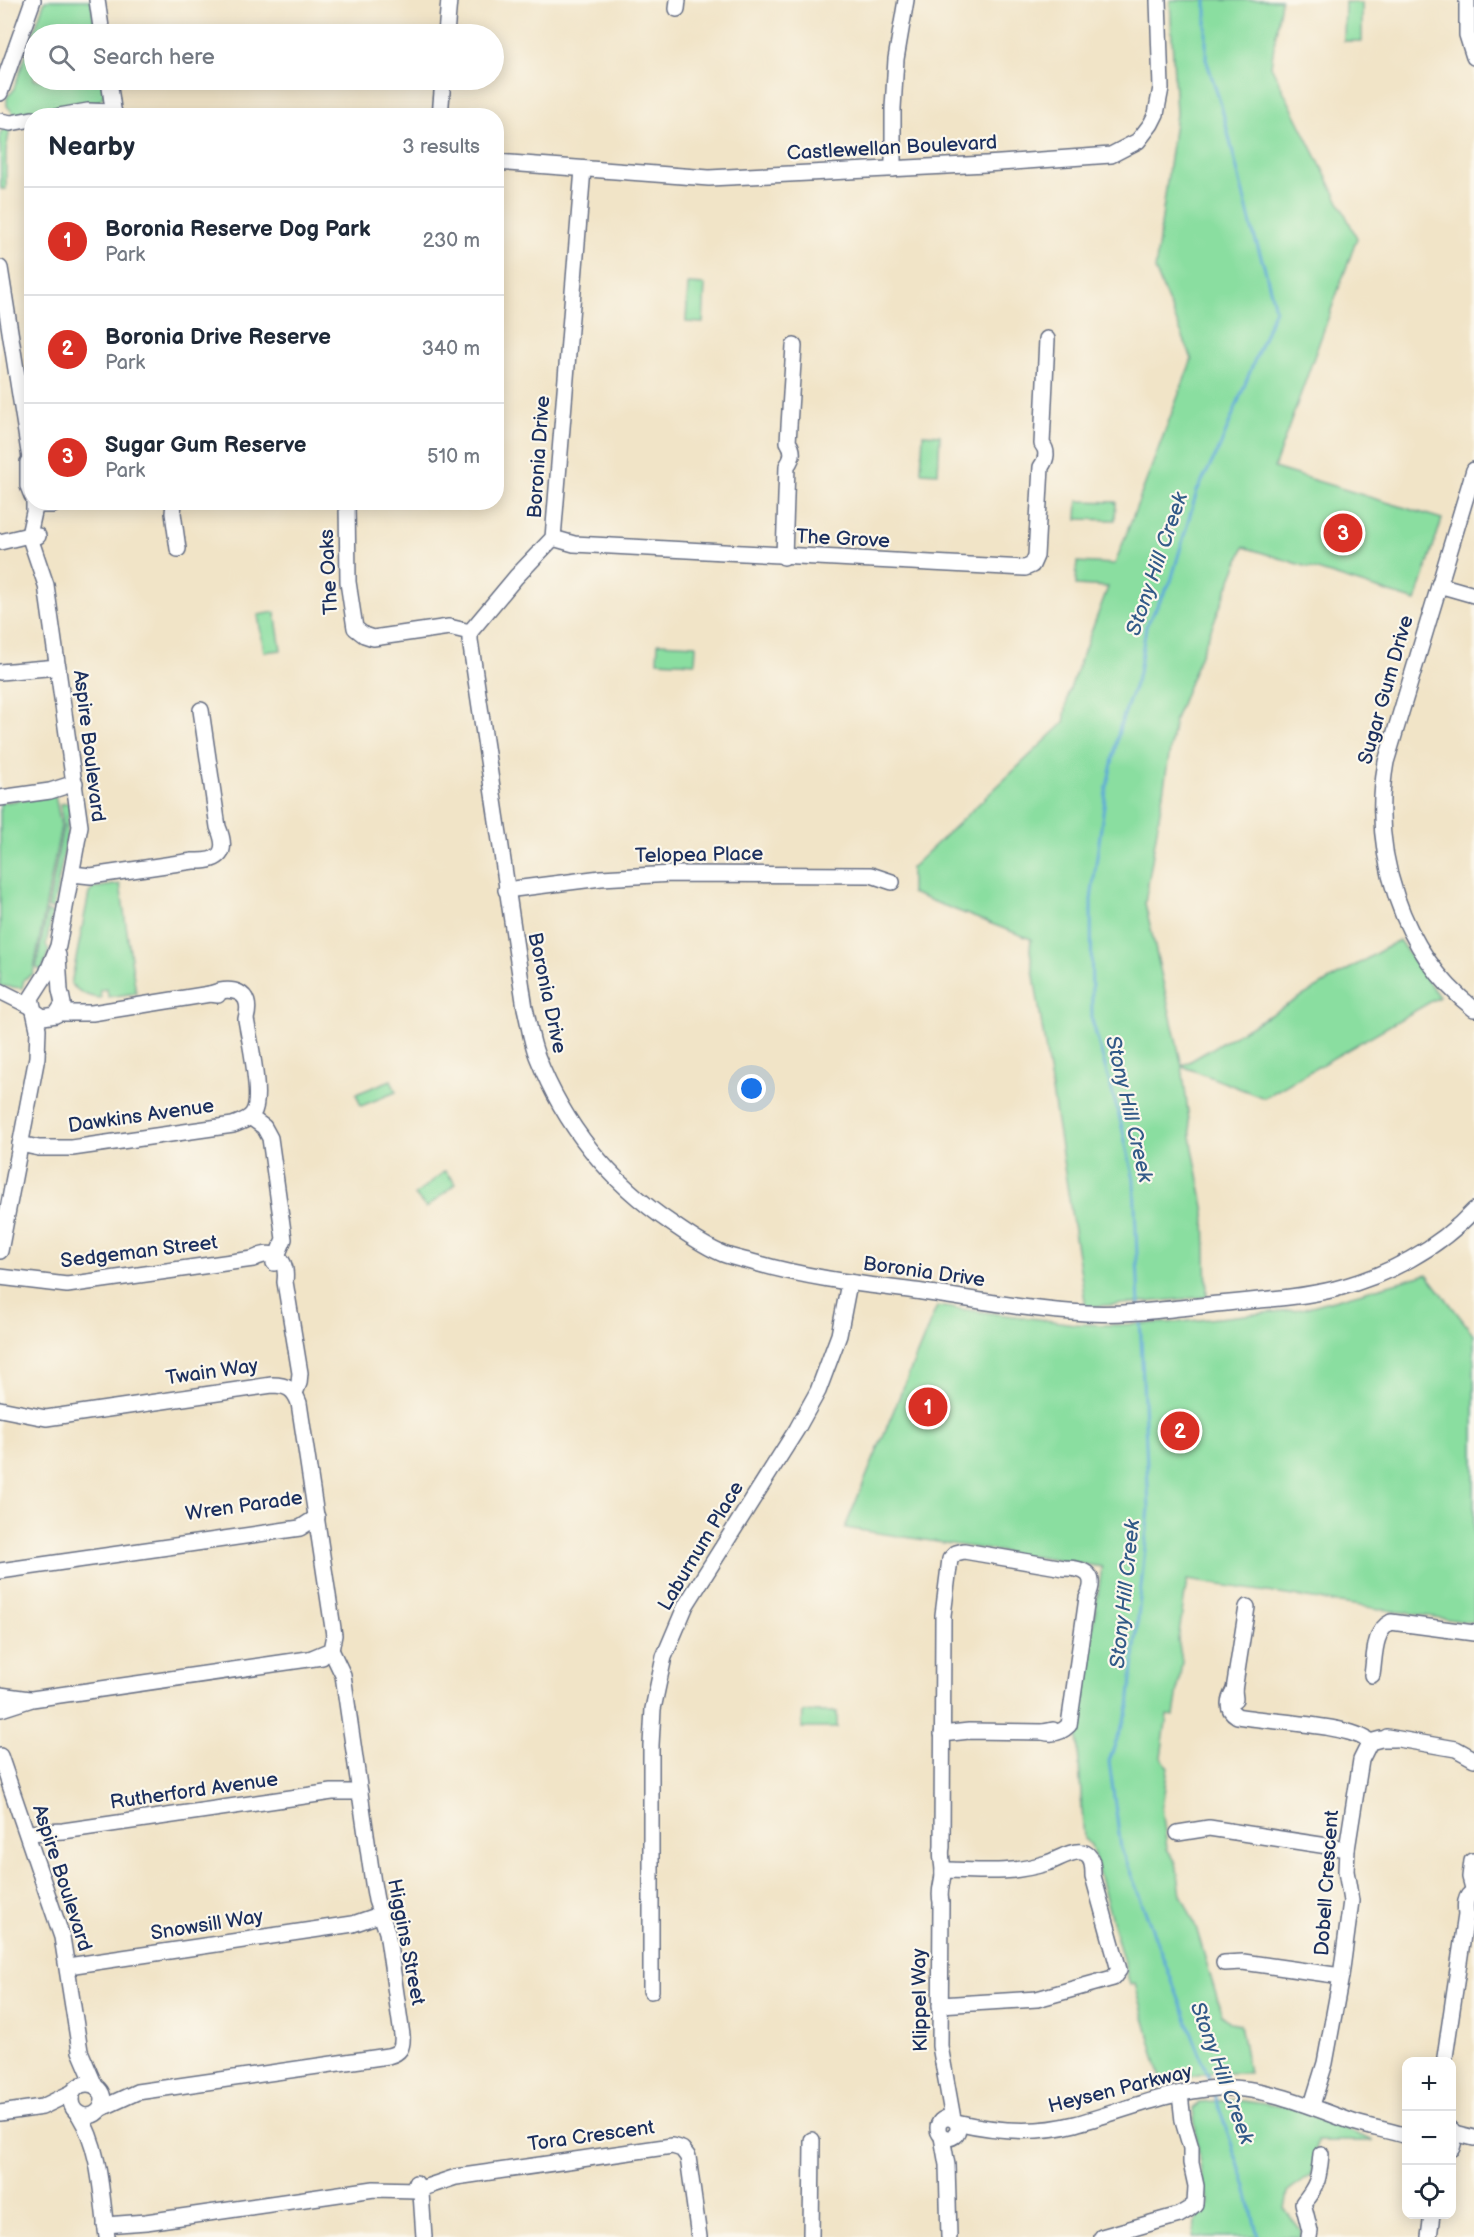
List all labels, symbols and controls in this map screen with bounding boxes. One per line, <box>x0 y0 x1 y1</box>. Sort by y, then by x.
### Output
search box <box>24 24 504 90</box>
icon: search <box>45 41 78 74</box>
text: Search here <box>93 44 215 71</box>
street label: Castlewellan Boulevard <box>786 131 998 165</box>
text: Nearby <box>48 132 135 163</box>
text: 3 results <box>402 135 480 159</box>
text: Boronia Reserve Dog Park <box>105 216 371 243</box>
text: 1 <box>63 229 72 253</box>
text: 230 m <box>423 229 480 253</box>
text: Park <box>105 243 145 267</box>
text: Boronia Drive Reserve <box>105 324 331 351</box>
text: 2 <box>62 337 73 361</box>
text: 340 m <box>422 337 480 361</box>
text: Park <box>105 351 145 375</box>
street label: Boronia Drive <box>523 395 555 519</box>
text: Sugar Gum Reserve <box>105 432 306 459</box>
text: 3 <box>62 445 73 469</box>
text: 510 m <box>427 445 480 469</box>
text: Park <box>105 459 145 483</box>
water label: Stony Hill Creek <box>1121 489 1193 639</box>
pin: 3 <box>1324 510 1362 556</box>
street label: The Grove <box>795 525 891 553</box>
street label: The Oaks <box>315 528 343 615</box>
street label: Sugar Gum Drive <box>1353 613 1419 767</box>
street label: Aspire Boulevard <box>68 669 110 823</box>
street label: Telopea Place <box>635 842 764 868</box>
street label: Boronia Drive <box>522 930 572 1056</box>
water label: Stony Hill Creek <box>1100 1033 1158 1185</box>
your location <box>737 1074 766 1103</box>
street label: Dawkins Avenue <box>66 1094 216 1138</box>
street label: Sedgeman Street <box>59 1230 219 1274</box>
street label: Boronia Drive <box>861 1252 987 1292</box>
street label: Twain Way <box>164 1354 260 1390</box>
pin: 1 <box>908 1384 948 1430</box>
pin: 2 <box>1160 1408 1200 1454</box>
street label: Laburnum Place <box>653 1477 749 1615</box>
street label: Wren Parade <box>184 1486 304 1526</box>
water label: Stony Hill Creek <box>1105 1518 1145 1670</box>
street label: Rutherford Avenue <box>109 1767 280 1815</box>
street label: Aspire Boulevard <box>27 1802 97 1954</box>
street label: Dobell Crescent <box>1310 1809 1344 1957</box>
street label: Higgins Street <box>382 1877 430 2007</box>
street label: Snowsill Way <box>149 1904 265 1946</box>
street label: Klippel Way <box>907 1948 933 2052</box>
water label: Stony Hill Creek <box>1185 1998 1260 2148</box>
map controls <box>1402 2057 1456 2219</box>
button: + <box>1402 2057 1456 2111</box>
street label: Heysen Parkway <box>1046 2060 1194 2118</box>
button: − <box>1402 2111 1456 2165</box>
street label: Tora Crescent <box>526 2115 656 2157</box>
button: locate <box>1402 2165 1456 2219</box>

